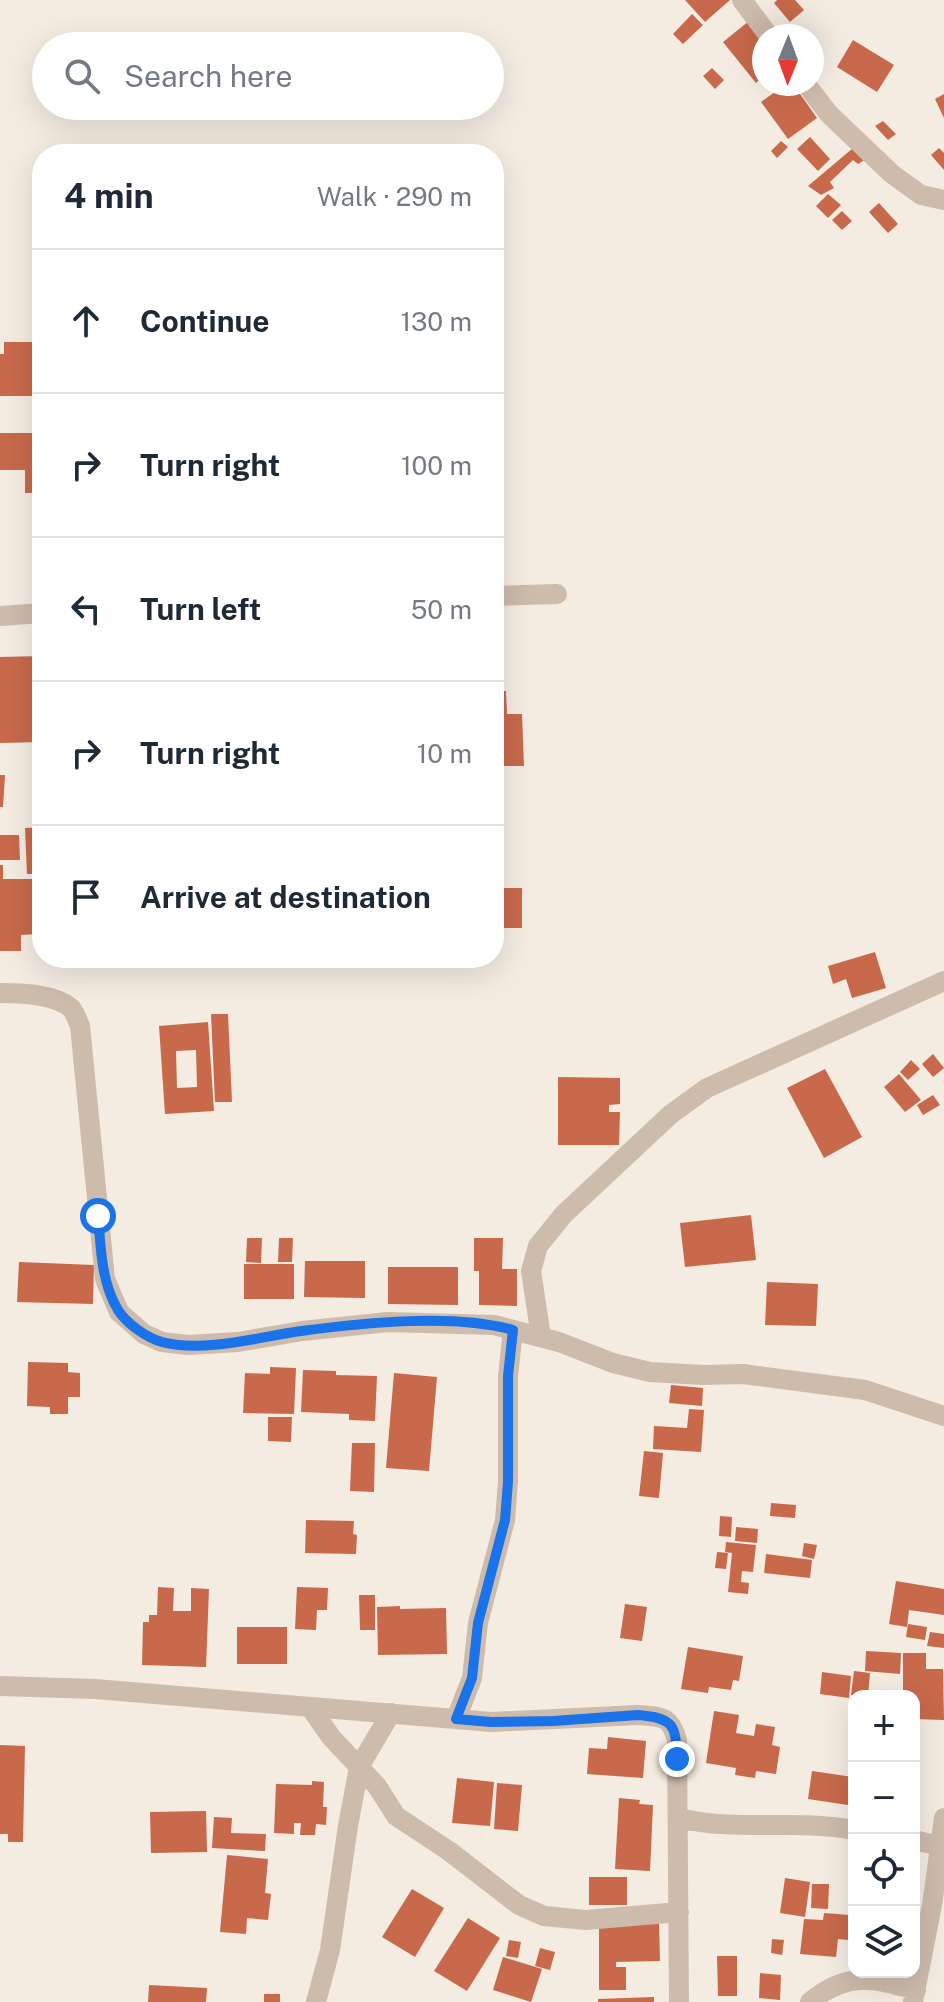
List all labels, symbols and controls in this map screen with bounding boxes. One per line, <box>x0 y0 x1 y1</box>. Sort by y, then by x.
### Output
north arrow <box>752 24 824 96</box>
search box <box>32 32 504 120</box>
icon: search <box>60 54 104 98</box>
text: Search here <box>124 58 292 94</box>
text: 4 min <box>64 176 154 216</box>
text: Walk · 290 m <box>317 181 472 212</box>
icon: ahead <box>64 299 108 343</box>
text: Continue <box>140 303 270 339</box>
text: 130 m <box>400 306 472 337</box>
icon: right <box>64 443 108 487</box>
text: Turn right <box>140 447 280 483</box>
text: 100 m <box>401 450 472 481</box>
icon: left <box>64 587 108 631</box>
text: Turn left <box>140 591 261 627</box>
text: 50 m <box>411 594 472 625</box>
icon: right <box>64 731 108 775</box>
text: Turn right <box>140 735 280 771</box>
text: 10 m <box>417 738 472 769</box>
icon: arrive <box>64 875 108 919</box>
text: Arrive at destination <box>140 879 431 915</box>
route start <box>80 1198 116 1234</box>
map controls <box>848 1690 920 1978</box>
button: + <box>848 1690 920 1762</box>
route end <box>659 1741 695 1777</box>
button: − <box>848 1762 920 1834</box>
button: locate <box>848 1834 920 1906</box>
button: layers <box>848 1906 920 1978</box>

